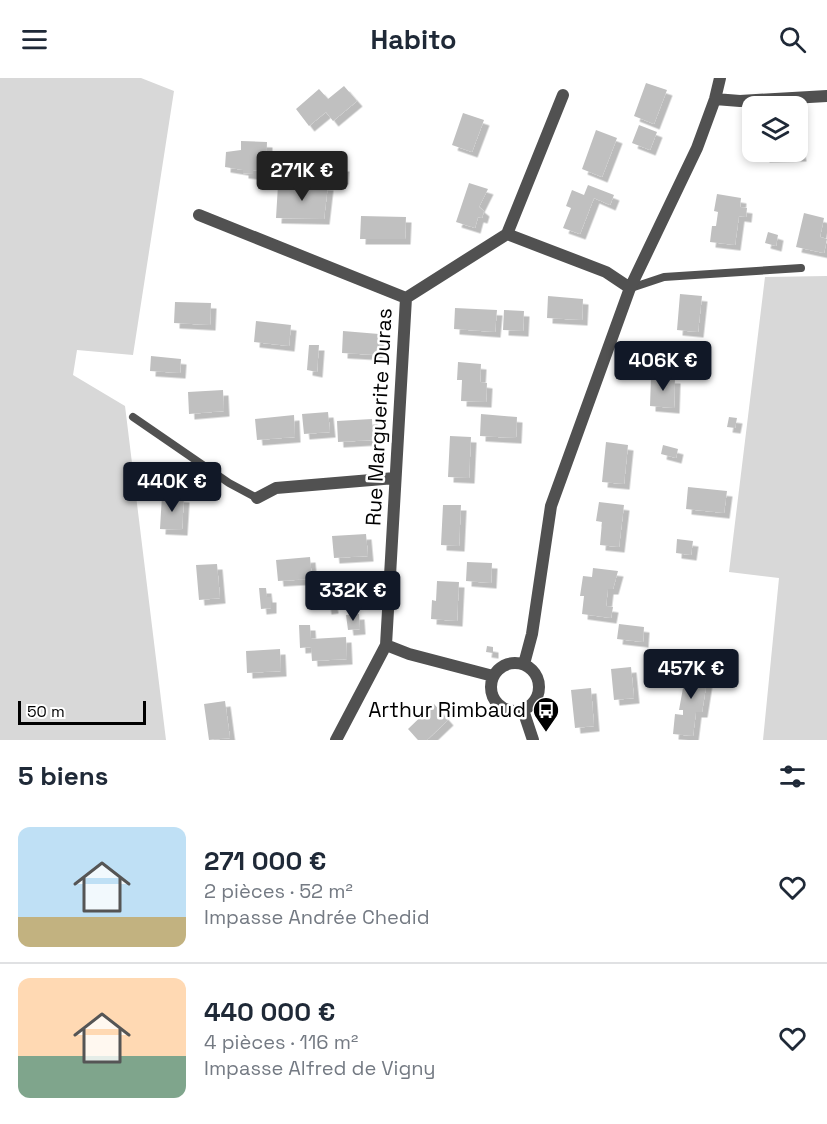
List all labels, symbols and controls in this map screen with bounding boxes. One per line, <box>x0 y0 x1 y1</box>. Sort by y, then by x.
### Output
text: Habito <box>370 22 457 57</box>
icon: menu <box>18 23 51 56</box>
icon: search <box>776 23 809 56</box>
map controls <box>742 96 808 162</box>
button: layers <box>742 96 808 162</box>
pin: 271K € <box>253 151 351 202</box>
text: 271K € <box>271 157 333 183</box>
street label: Rue Marguerite Duras <box>359 307 398 527</box>
pin: 406K € <box>614 341 712 392</box>
text: 406K € <box>628 347 698 373</box>
pin: 440K € <box>123 462 221 513</box>
text: 440K € <box>137 468 207 494</box>
pin: 332K € <box>304 571 402 622</box>
text: 332K € <box>319 577 387 603</box>
pin: 457K € <box>642 649 740 700</box>
text: 457K € <box>658 655 724 681</box>
bus stop icon: Arthur Rimbaud <box>531 695 561 733</box>
place label: Arthur Rimbaud <box>368 696 526 723</box>
scale bar <box>18 698 146 726</box>
text: 50 m <box>27 701 65 722</box>
text: 5 biens <box>18 759 108 793</box>
icon: filters <box>776 760 809 793</box>
text: 271 000 € <box>204 844 326 878</box>
icon: home <box>66 851 138 923</box>
icon: heart <box>776 871 809 904</box>
text: 2 pièces · 52 m² <box>204 878 353 904</box>
text: Impasse Andrée Chedid <box>204 904 430 930</box>
text: 440 000 € <box>204 995 335 1029</box>
icon: home <box>66 1002 138 1074</box>
icon: heart <box>776 1022 809 1055</box>
text: 4 pièces · 116 m² <box>204 1029 358 1055</box>
text: Impasse Alfred de Vigny <box>204 1055 436 1081</box>

